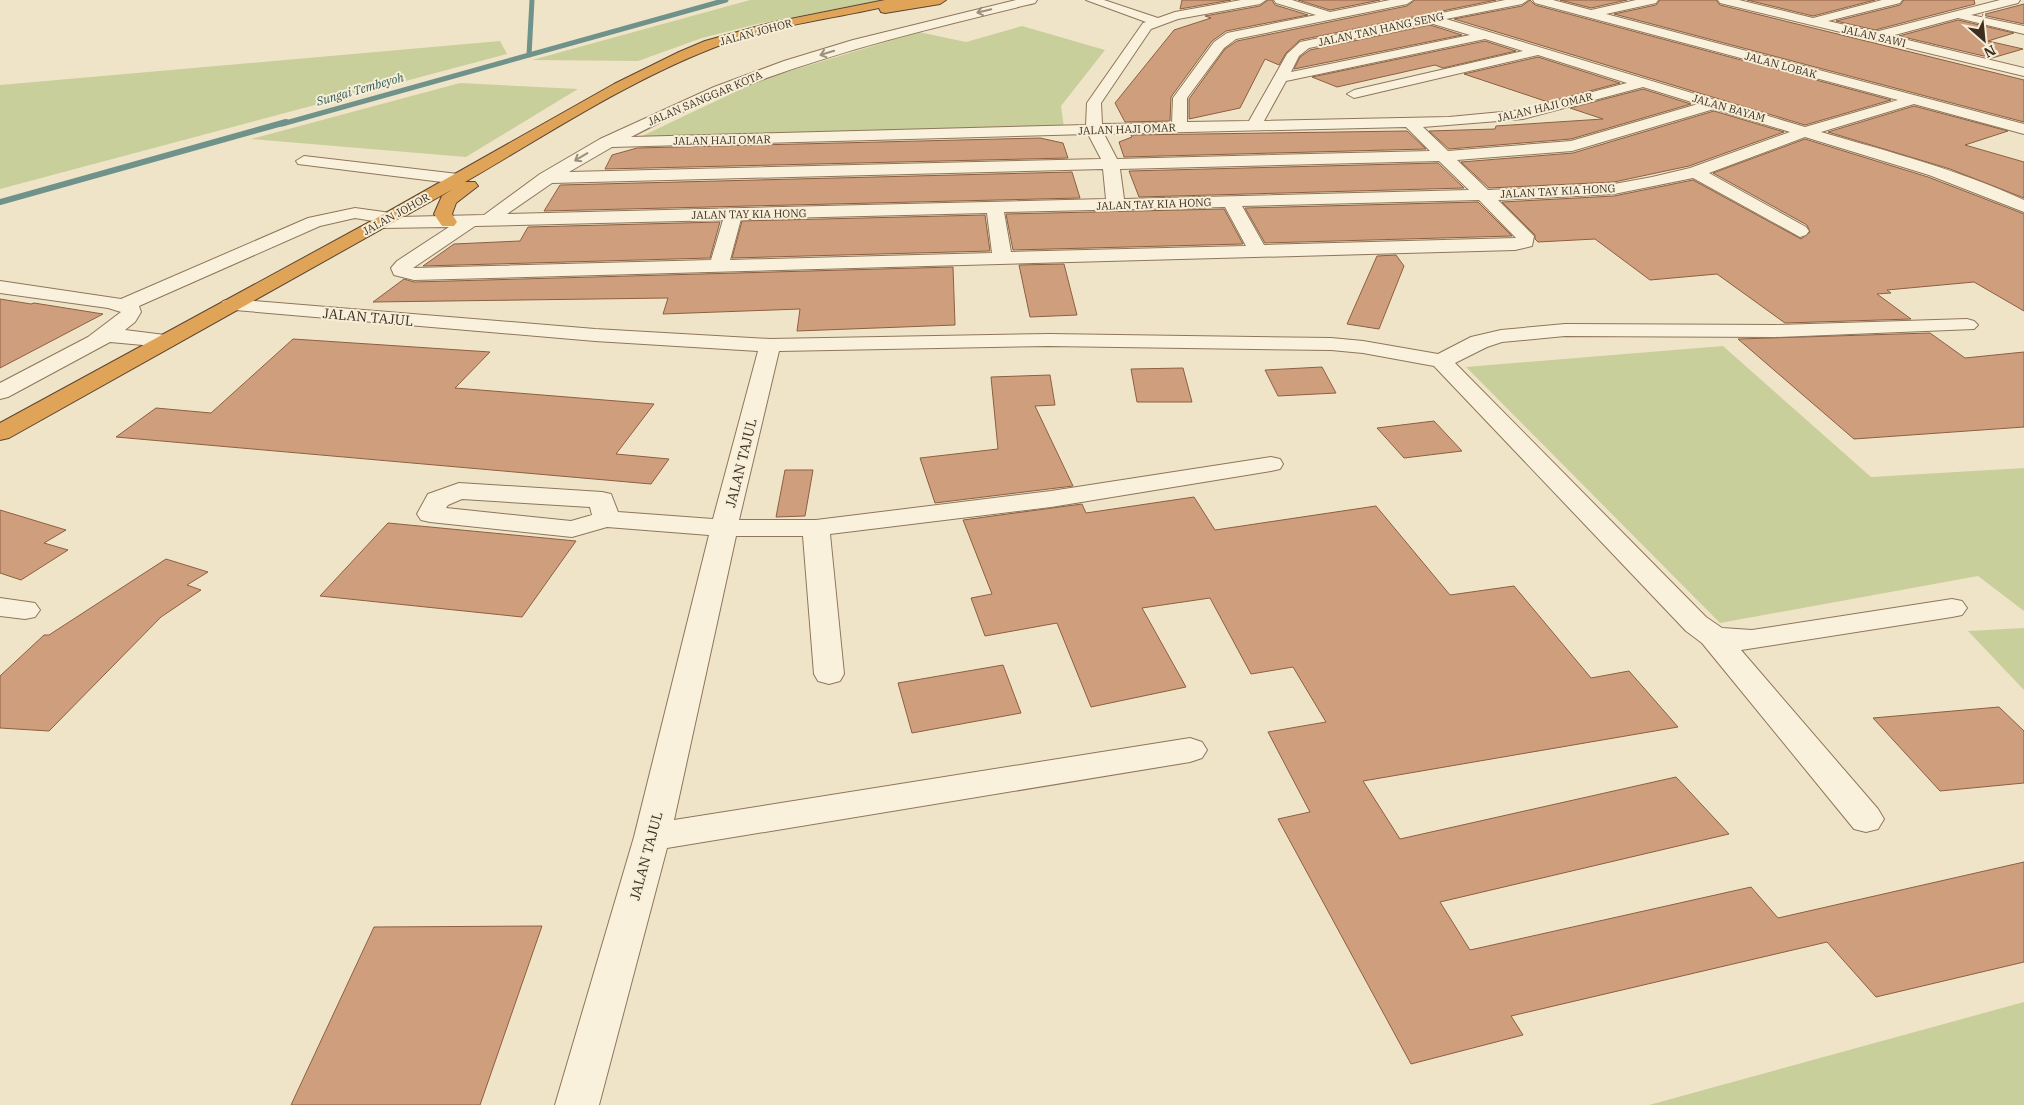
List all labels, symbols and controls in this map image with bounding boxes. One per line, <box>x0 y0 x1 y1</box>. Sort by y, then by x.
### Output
one-way arrow <box>976 7 992 16</box>
street label: JALAN TAN HANG SENG <box>1317 9 1445 49</box>
street label: JALAN JOHOR <box>718 15 794 48</box>
north arrow <box>1959 15 2009 65</box>
street label: JALAN SAWI <box>1840 22 1908 50</box>
text: N <box>1981 41 1999 62</box>
one-way arrow <box>819 49 835 59</box>
street label: JALAN LOBAK <box>1743 49 1819 81</box>
street label: JALAN SANGGAR KOTA <box>646 67 765 128</box>
water label: Sungai Tembeyoh <box>314 69 406 109</box>
street label: JALAN HAJI OMAR <box>1496 89 1595 125</box>
street label: JALAN BAYAM <box>1691 91 1767 125</box>
street label: JALAN HAJI OMAR <box>1078 120 1177 138</box>
street label: JALAN HAJI OMAR <box>673 132 772 148</box>
one-way arrow <box>575 153 589 163</box>
street label: JALAN TAY KIA HONG <box>1500 181 1616 201</box>
street label: JALAN JOHOR <box>360 190 432 238</box>
street label: JALAN TAY KIA HONG <box>1096 195 1212 213</box>
street label: JALAN TAY KIA HONG <box>691 206 807 222</box>
street label: JALAN TAJUL <box>322 304 414 330</box>
street label: JALAN TAJUL <box>721 417 761 509</box>
street label: JALAN TAJUL <box>626 810 666 902</box>

